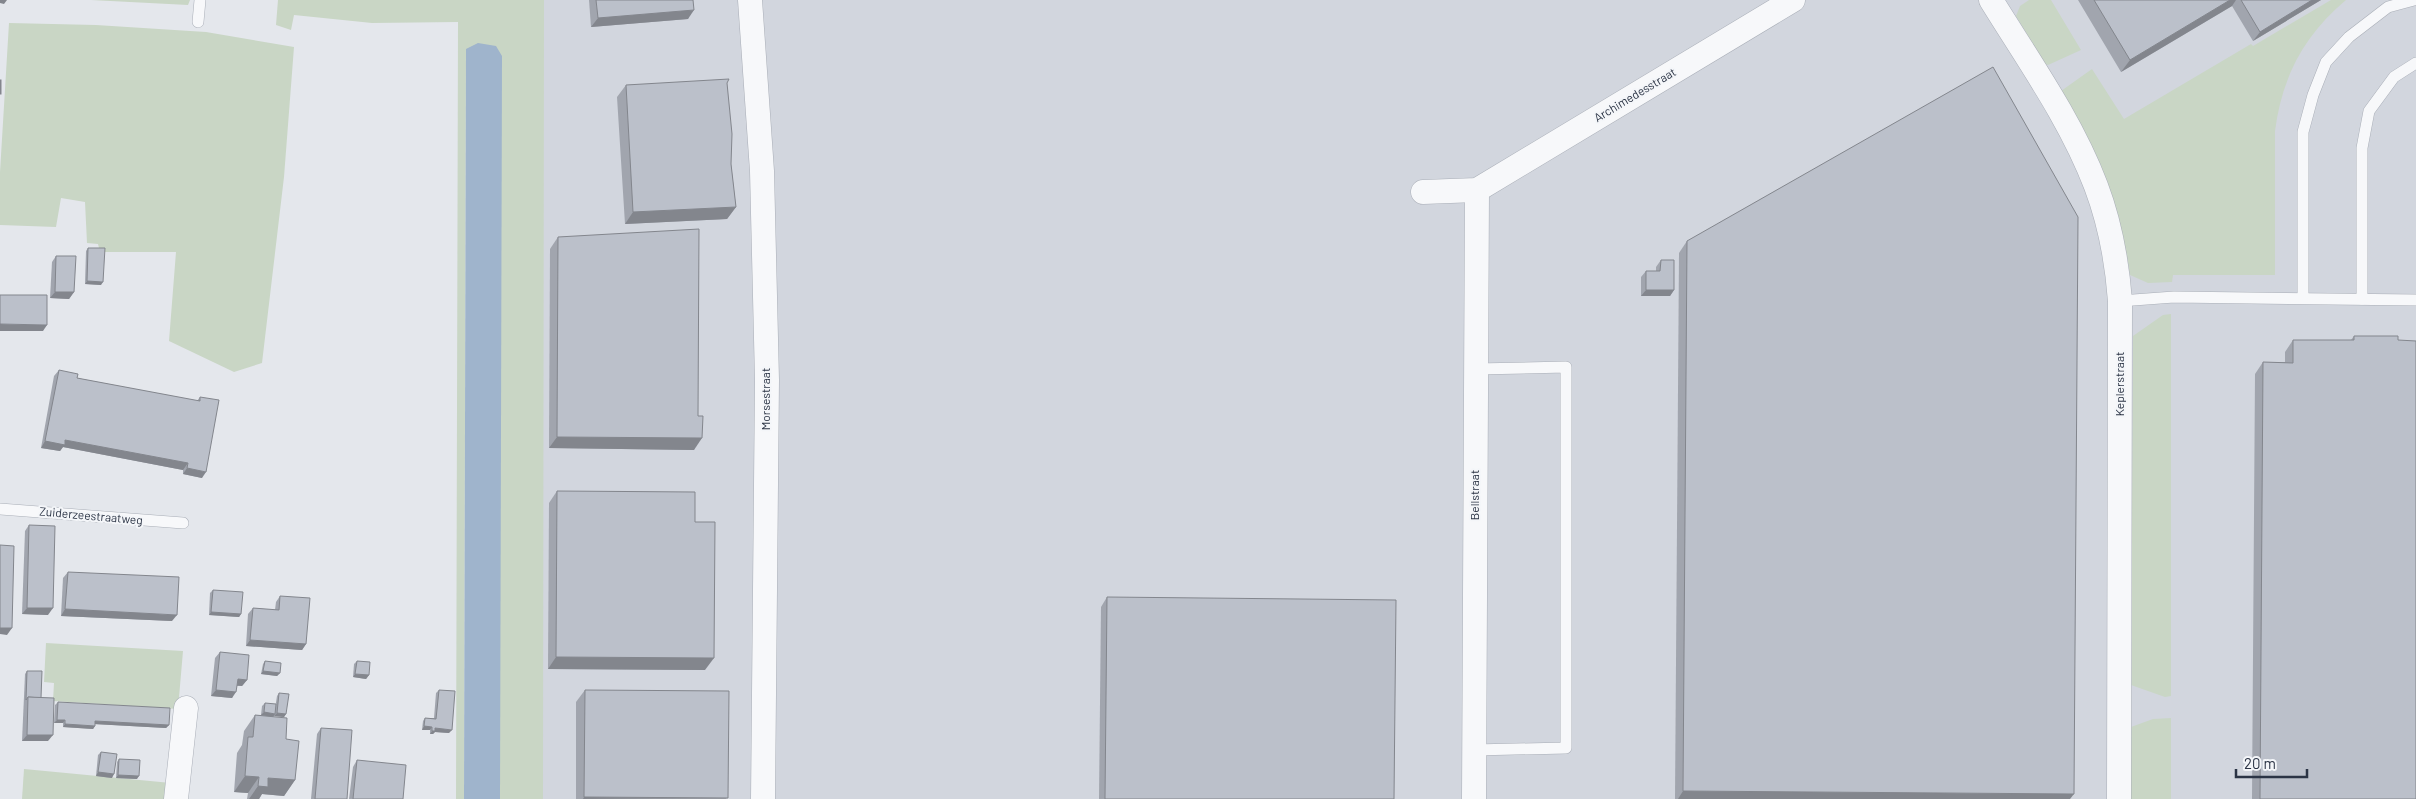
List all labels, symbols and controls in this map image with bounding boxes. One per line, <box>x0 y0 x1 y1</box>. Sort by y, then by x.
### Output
street label: Archimedesstraat <box>1591 64 1678 124</box>
street label: Keplerstraat <box>2112 352 2126 416</box>
street label: Morsestraat <box>758 368 772 430</box>
street label: Bellstraat <box>1467 470 1481 520</box>
street label: Zuiderzeestraatweg <box>39 504 143 526</box>
scale bar <box>2236 746 2307 778</box>
text: 20 m <box>2244 754 2276 772</box>

